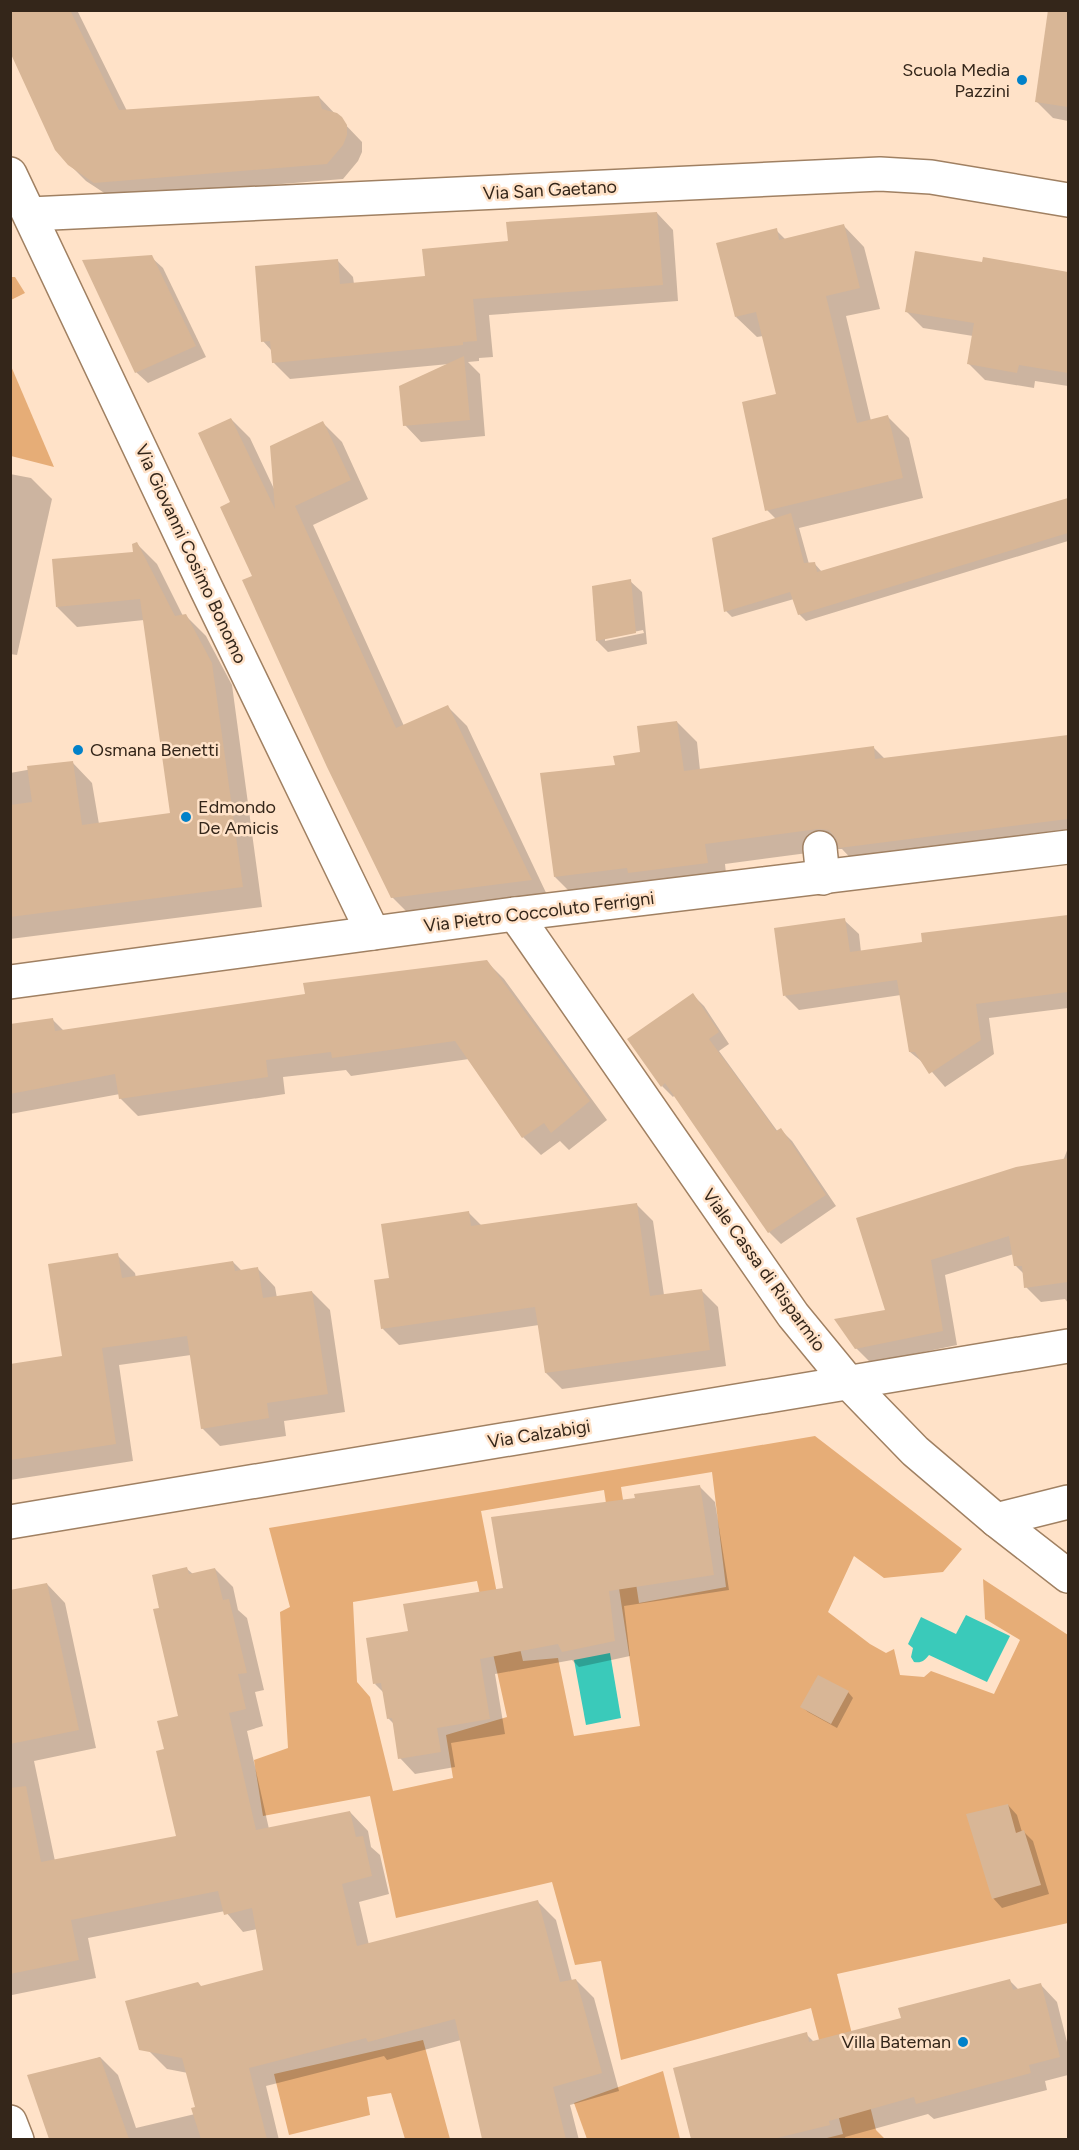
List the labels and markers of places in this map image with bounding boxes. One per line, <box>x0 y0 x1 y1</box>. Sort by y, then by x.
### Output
place label: Scuola Media Pazzini <box>902 59 1010 102</box>
marker: Scuola Media Pazzini <box>1015 73 1029 87</box>
place label: Osmana Benetti <box>90 739 219 761</box>
marker: Osmana Benetti <box>71 743 85 757</box>
place label: Edmondo De Amicis <box>198 796 279 839</box>
marker: Edmondo De Amicis <box>179 810 193 824</box>
place label: Villa Bateman <box>841 2031 951 2053</box>
marker: Villa Bateman <box>956 2035 970 2049</box>

